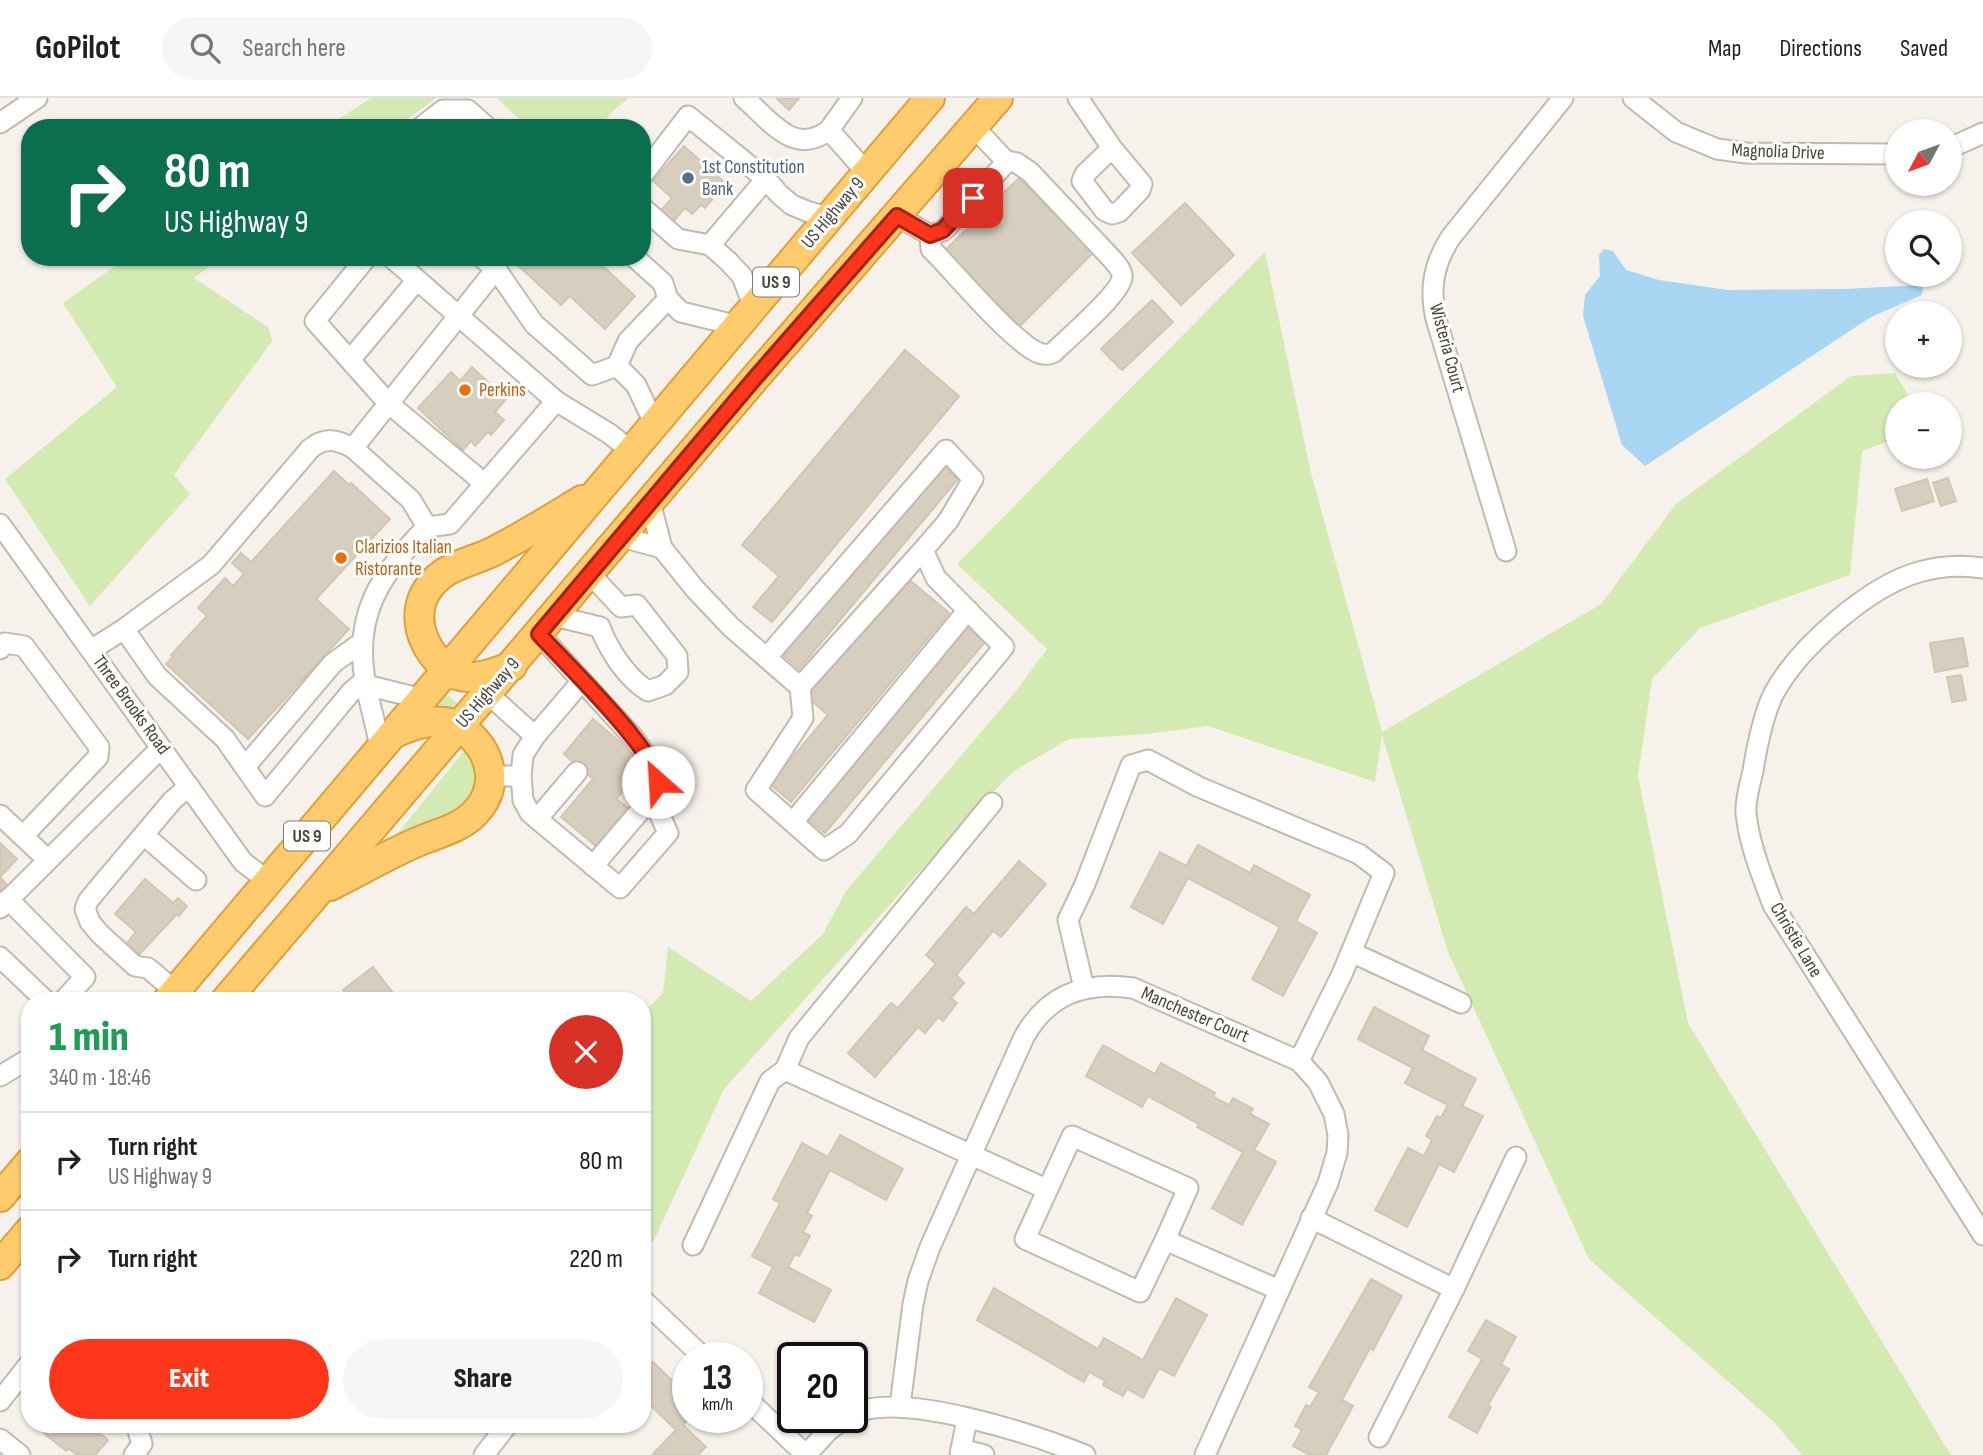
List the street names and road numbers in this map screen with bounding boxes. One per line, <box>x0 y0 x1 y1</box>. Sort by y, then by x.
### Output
street label: Magnolia Drive <box>1731 139 1825 165</box>
street label: US Highway 9 <box>797 173 869 253</box>
road number: US 9 <box>753 267 799 296</box>
street label: Wisteria Court <box>1424 301 1470 395</box>
street label: Three Brooks Road <box>87 651 175 759</box>
street label: US Highway 9 <box>451 653 525 733</box>
road number: US 9 <box>284 822 330 850</box>
street label: Christie Lane <box>1765 898 1827 982</box>
street label: Manchester Court <box>1138 982 1253 1048</box>

